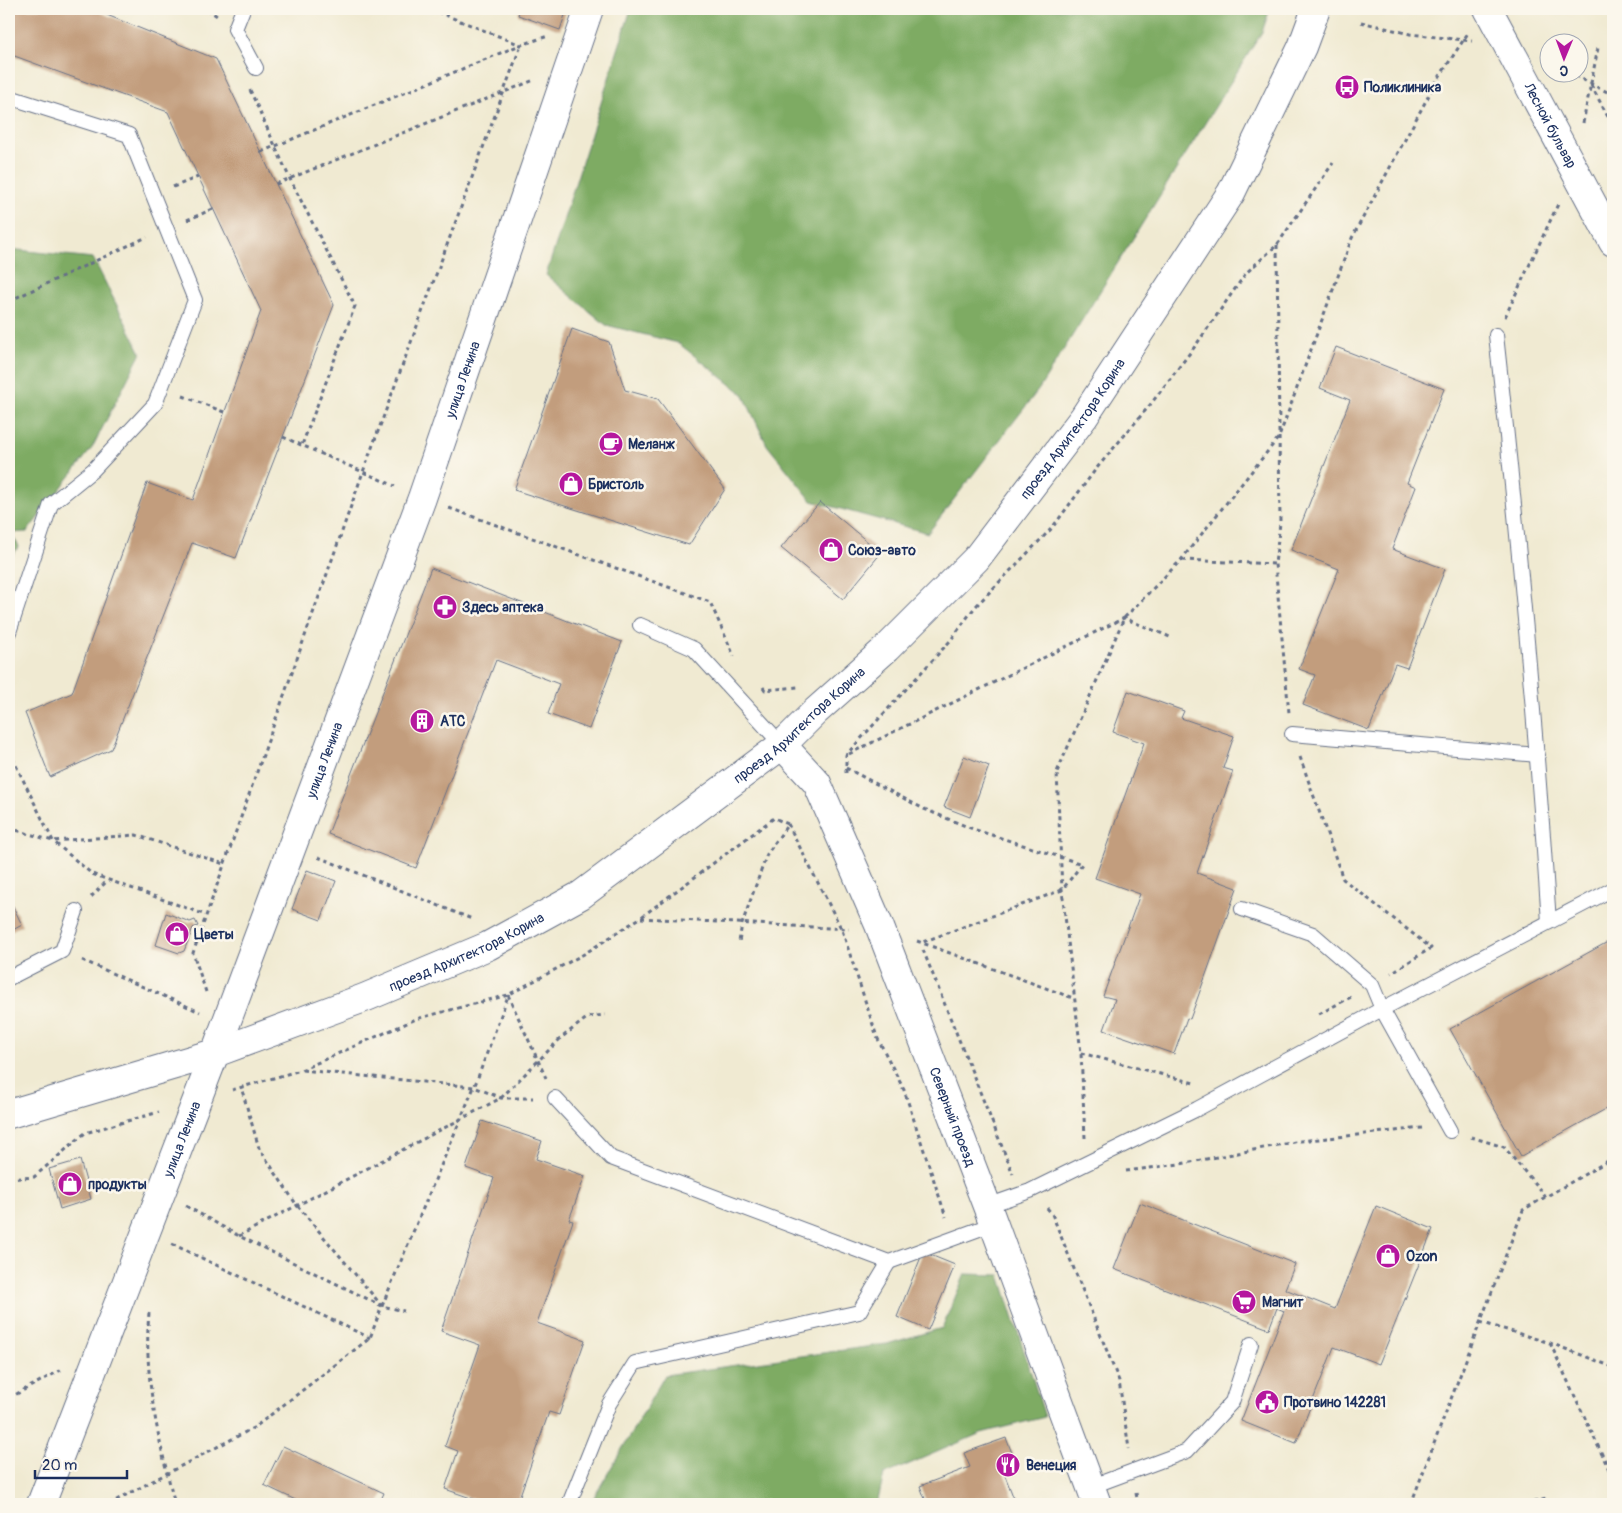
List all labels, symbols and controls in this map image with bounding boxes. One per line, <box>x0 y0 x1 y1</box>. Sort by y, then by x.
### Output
north arrow <box>1540 32 1590 82</box>
text: С <box>1559 62 1568 79</box>
bus stop icon: Поликлиника <box>1334 74 1360 100</box>
place label: Поликлиника <box>1364 79 1442 96</box>
street label: Лесной бульвар <box>1520 79 1580 171</box>
street label: улица Ленина <box>441 339 483 421</box>
street label: проезд Архитектора Корина <box>1016 355 1129 502</box>
cafe icon: Меланж <box>598 431 624 457</box>
place label: Меланж <box>628 436 676 453</box>
shop icon: Бристоль <box>558 471 584 497</box>
place label: Бристоль <box>588 476 644 493</box>
shop icon: Союз-авто <box>818 537 844 563</box>
place label: Союз-авто <box>848 542 916 559</box>
pharmacy icon: Здесь аптека <box>432 594 458 620</box>
place label: Здесь аптека <box>462 599 544 616</box>
street label: проезд Архитектора Корина <box>730 663 868 787</box>
building icon: АТС <box>409 708 435 734</box>
place label: АТС <box>440 713 466 730</box>
street label: улица Ленина <box>302 720 346 801</box>
street label: проезд Архитектора Корина <box>386 909 547 995</box>
shop icon: Цветы <box>164 921 190 947</box>
place label: Цветы <box>194 926 234 943</box>
street label: Северный проезд <box>926 1065 980 1169</box>
street label: улица Ленина <box>159 1099 204 1181</box>
shop icon: продукты <box>57 1171 83 1197</box>
place label: продукты <box>88 1176 147 1193</box>
shop icon: Ozon <box>1375 1243 1401 1269</box>
place label: Ozon <box>1406 1248 1438 1265</box>
supermarket icon: Магнит <box>1231 1289 1257 1315</box>
place label: Магнит <box>1262 1294 1305 1311</box>
public building icon: Протвино 142281 <box>1254 1389 1280 1415</box>
place label: Протвино 142281 <box>1284 1394 1386 1411</box>
scale bar <box>35 1448 128 1480</box>
restaurant icon: Венеция <box>995 1452 1021 1478</box>
text: 20 m <box>42 1456 77 1475</box>
place label: Венеция <box>1026 1457 1077 1474</box>

